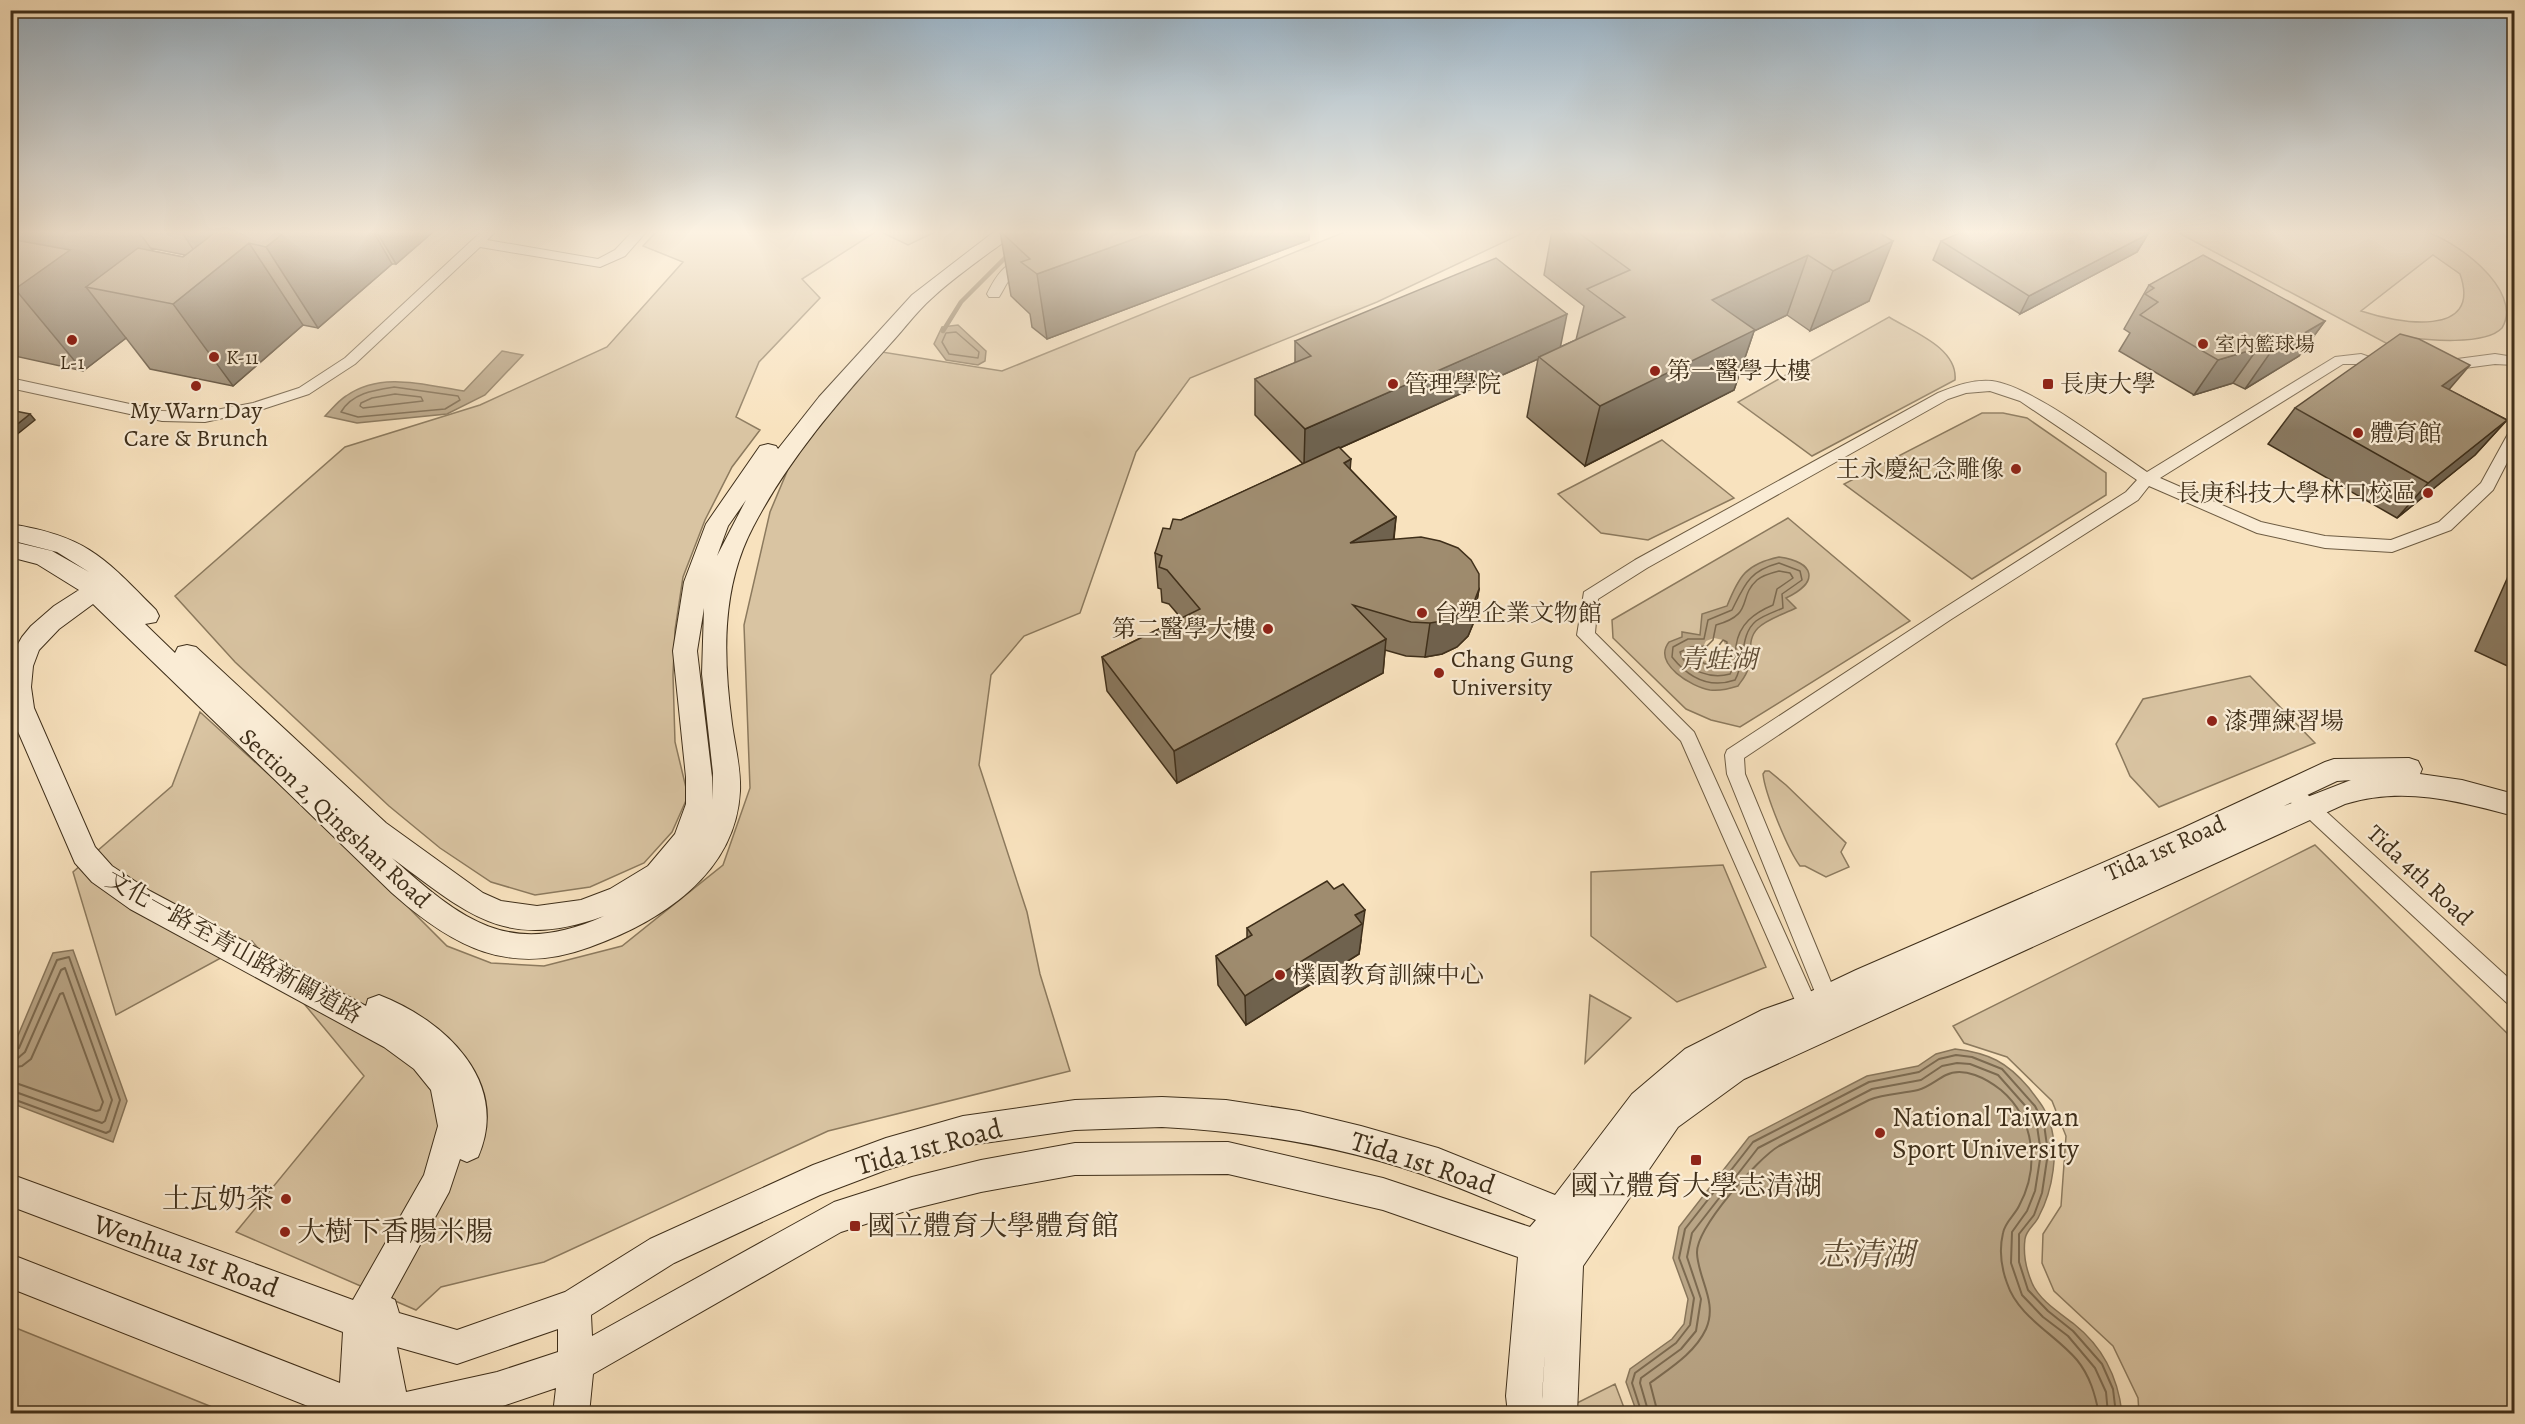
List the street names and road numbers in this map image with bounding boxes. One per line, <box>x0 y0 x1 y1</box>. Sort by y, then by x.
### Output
street label: Section 2, Qingshan Road <box>232 721 438 915</box>
street label: Tida 1st Road <box>2100 807 2230 889</box>
street label: Tida 4th Road <box>2360 817 2480 933</box>
street label: 文化一路至青山路新闢道路 <box>100 863 368 1031</box>
street label: Tida 1st Road <box>852 1109 1007 1185</box>
street label: Tida 1st Road <box>1346 1122 1501 1205</box>
street label: Wenhua 1st Road <box>87 1205 285 1307</box>

